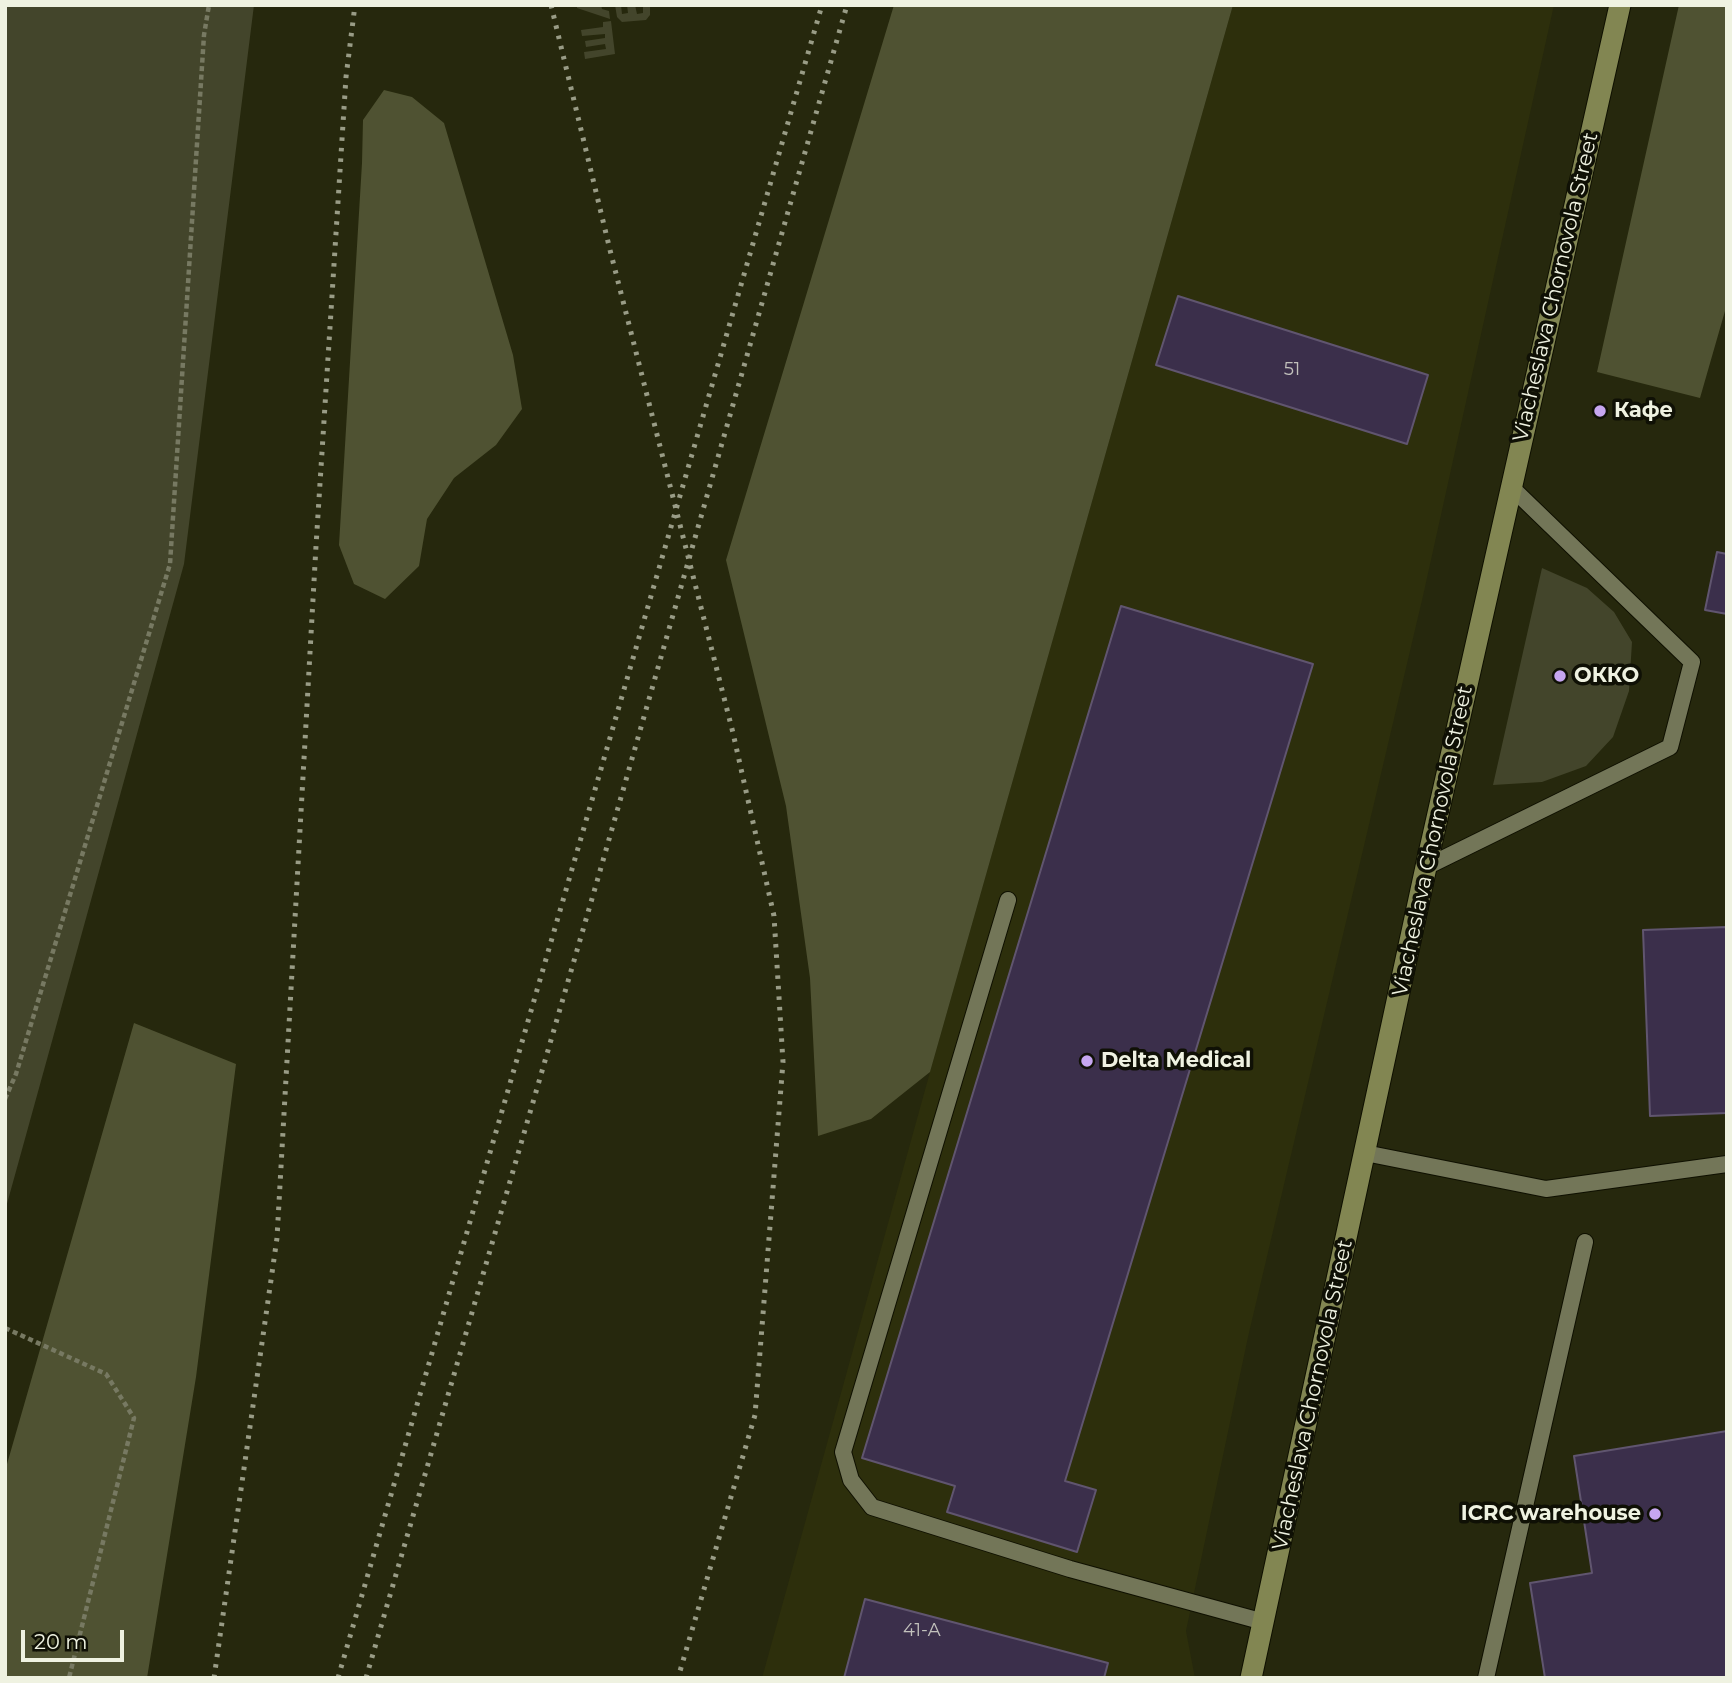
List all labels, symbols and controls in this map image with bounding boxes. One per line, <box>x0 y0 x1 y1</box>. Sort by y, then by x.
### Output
street label: Viacheslava Chornovola Street <box>1508 130 1604 444</box>
house number: 51 <box>1284 359 1300 381</box>
place label: Кафе <box>1614 398 1673 424</box>
marker: Кафе <box>1592 403 1608 419</box>
place label: ОККО <box>1574 663 1639 689</box>
marker: ОККО <box>1552 668 1568 684</box>
street label: Viacheslava Chornovola Street <box>1388 684 1478 998</box>
place label: Delta Medical <box>1101 1048 1251 1074</box>
marker: Delta Medical <box>1079 1053 1095 1069</box>
street label: Viacheslava Chornovola Street <box>1268 1238 1358 1552</box>
place label: ICRC warehouse <box>1461 1501 1641 1527</box>
marker: ICRC warehouse <box>1647 1506 1663 1522</box>
scale bar <box>24 1616 128 1660</box>
house number: 41-А <box>903 1620 941 1642</box>
text: 20 m <box>34 1629 88 1654</box>

